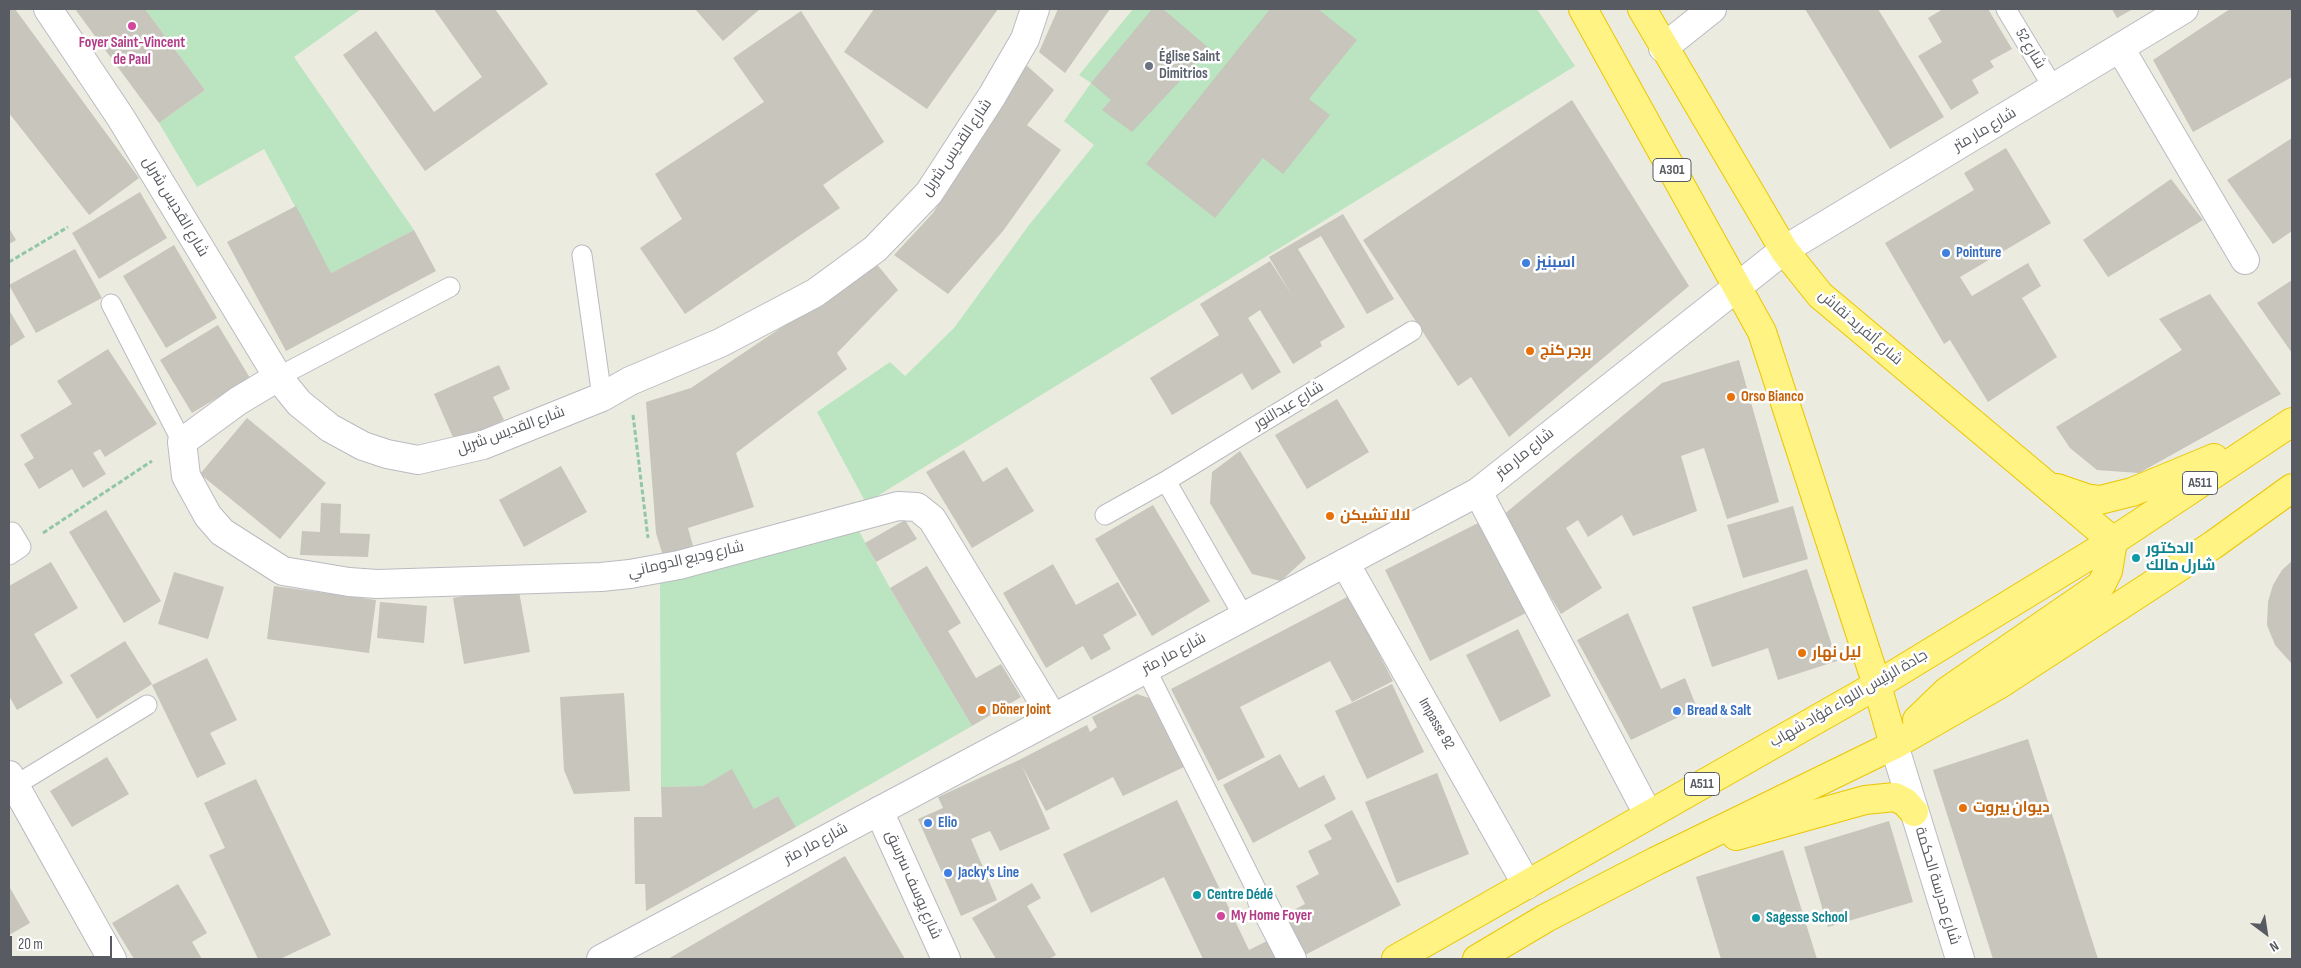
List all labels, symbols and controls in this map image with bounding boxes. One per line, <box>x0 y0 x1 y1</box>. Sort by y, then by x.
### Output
marker: Foyer Saint-Vincent de Paul <box>126 20 138 32</box>
street label: شارع 52 <box>2011 26 2049 72</box>
place label: Foyer Saint-Vincent de Paul <box>79 34 185 69</box>
place label: Église Saint Dimitrios <box>1159 48 1220 83</box>
marker: Église Saint Dimitrios <box>1143 60 1155 72</box>
street label: شارع القديس شربل <box>918 96 996 200</box>
street label: شارع مار متر <box>1950 104 2020 156</box>
street label: شارع القديس شربل <box>138 154 212 260</box>
road number: A301 <box>1653 158 1691 182</box>
place label: Pointure <box>1956 244 2001 262</box>
marker: Pointure <box>1940 247 1952 259</box>
place label: اسبنيز <box>1536 254 1576 272</box>
marker: اسبنيز <box>1520 257 1532 269</box>
street label: شارع ألفريد نقاش <box>1814 287 1906 369</box>
place label: برجر كنج <box>1540 342 1591 360</box>
marker: برجر كنج <box>1524 345 1536 357</box>
street label: شارع عبدالنور <box>1251 378 1327 434</box>
place label: Orso Bianco <box>1741 388 1804 406</box>
marker: Orso Bianco <box>1725 391 1737 403</box>
street label: شارع القديس شربل <box>455 403 567 459</box>
street label: شارع مار متر <box>1492 425 1558 483</box>
road number: A511 <box>2182 472 2218 494</box>
place label: لالا تشيكن <box>1340 507 1410 525</box>
marker: لالا تشيكن <box>1324 510 1336 522</box>
street label: شارع وديع الدوماني <box>626 538 746 582</box>
place label: الدكتور شارل مالك <box>2146 540 2215 575</box>
marker: الدكتور شارل مالك <box>2130 552 2142 564</box>
street label: شارع مار متر <box>1139 630 1209 678</box>
place label: ليل نهار <box>1812 644 1861 662</box>
street label: جادة الرئيس اللواء فؤاد شهاب <box>1767 646 1931 752</box>
marker: ليل نهار <box>1796 647 1808 659</box>
street label: Impasse 92 <box>1414 695 1458 753</box>
place label: Döner Joint <box>992 701 1051 719</box>
place label: Bread & Salt <box>1687 702 1751 720</box>
marker: Döner Joint <box>976 704 988 716</box>
marker: Bread & Salt <box>1671 705 1683 717</box>
road number: A511 <box>1684 772 1720 796</box>
place label: ديوان بيروت <box>1973 799 2050 817</box>
marker: ديوان بيروت <box>1957 802 1969 814</box>
place label: Elio <box>938 814 957 832</box>
marker: Elio <box>922 817 934 829</box>
street label: شارع مار متر <box>781 820 851 868</box>
street label: شارع مدرسة الحكمة <box>1911 825 1963 947</box>
street label: شارع يوسف سرسق <box>881 828 945 942</box>
place label: Jacky's Line <box>958 864 1019 882</box>
marker: Jacky's Line <box>942 867 954 879</box>
place label: Centre Dédé <box>1207 886 1273 904</box>
marker: Centre Dédé <box>1191 889 1203 901</box>
place label: My Home Foyer <box>1231 907 1312 925</box>
north arrow <box>2241 908 2291 958</box>
place label: Sagesse School <box>1766 909 1848 927</box>
marker: My Home Foyer <box>1215 910 1227 922</box>
marker: Sagesse School <box>1750 912 1762 924</box>
scale bar <box>12 926 115 958</box>
text: 20 m <box>18 935 43 954</box>
text: N <box>2266 937 2282 955</box>

